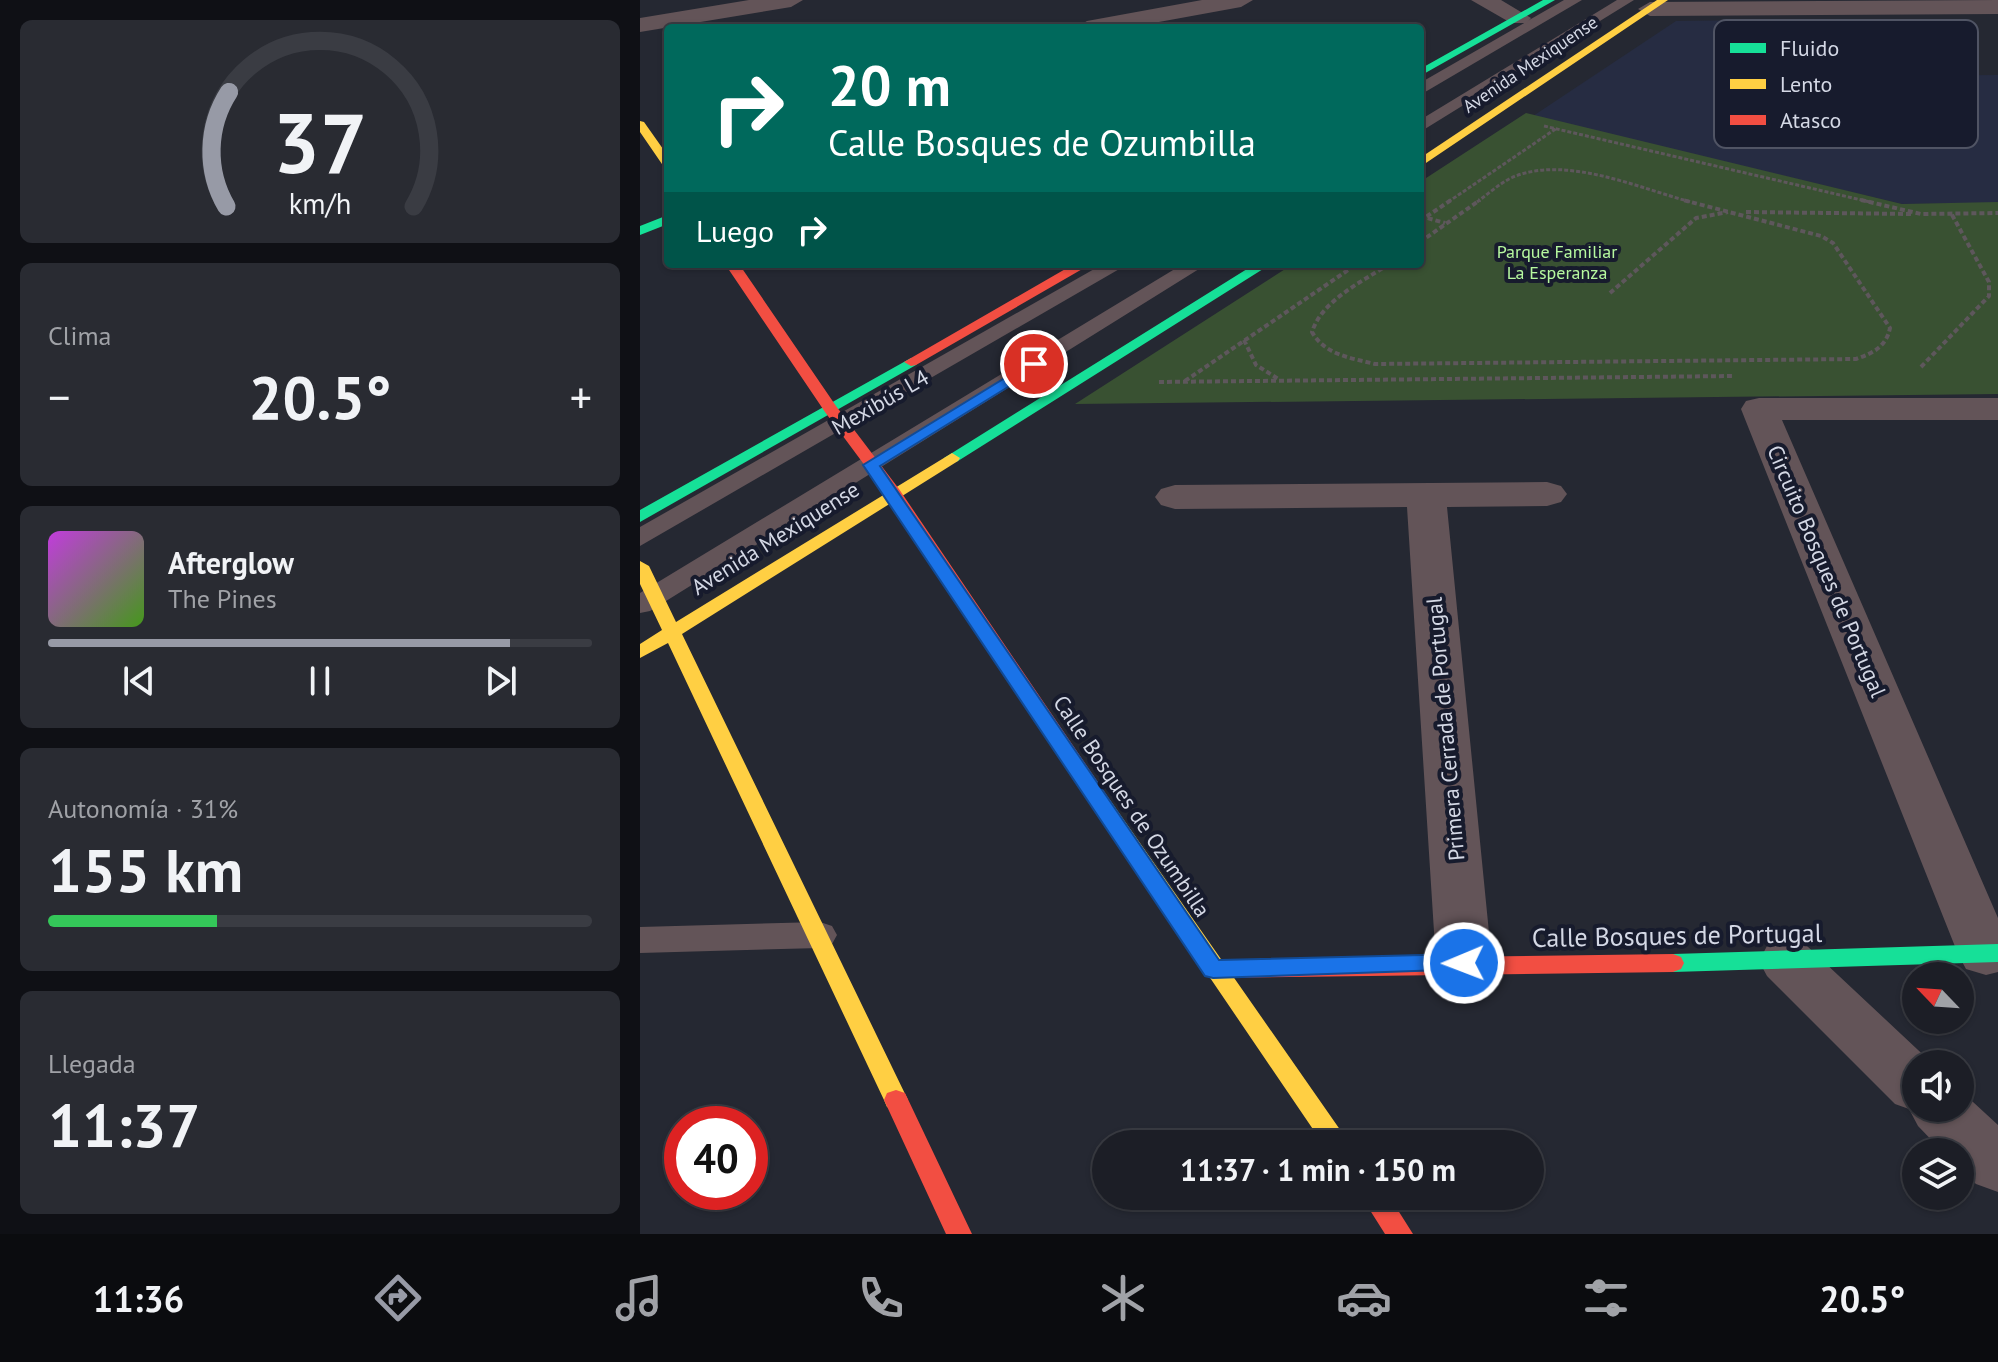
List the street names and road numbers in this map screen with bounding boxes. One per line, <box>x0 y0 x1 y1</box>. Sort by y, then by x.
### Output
street label: Avenida Mexiquense <box>1458 10 1602 118</box>
street label: Mexibús L4 <box>826 363 934 441</box>
street label: Circuito Bosques de Portugal <box>1761 441 1893 702</box>
street label: Avenida Mexiquense <box>686 475 864 601</box>
street label: Primera Cerrada de Portugal <box>1419 595 1470 862</box>
street label: Calle Bosques de Ozumbilla <box>1047 690 1217 922</box>
street label: Calle Bosques de Portugal <box>1532 916 1823 954</box>

